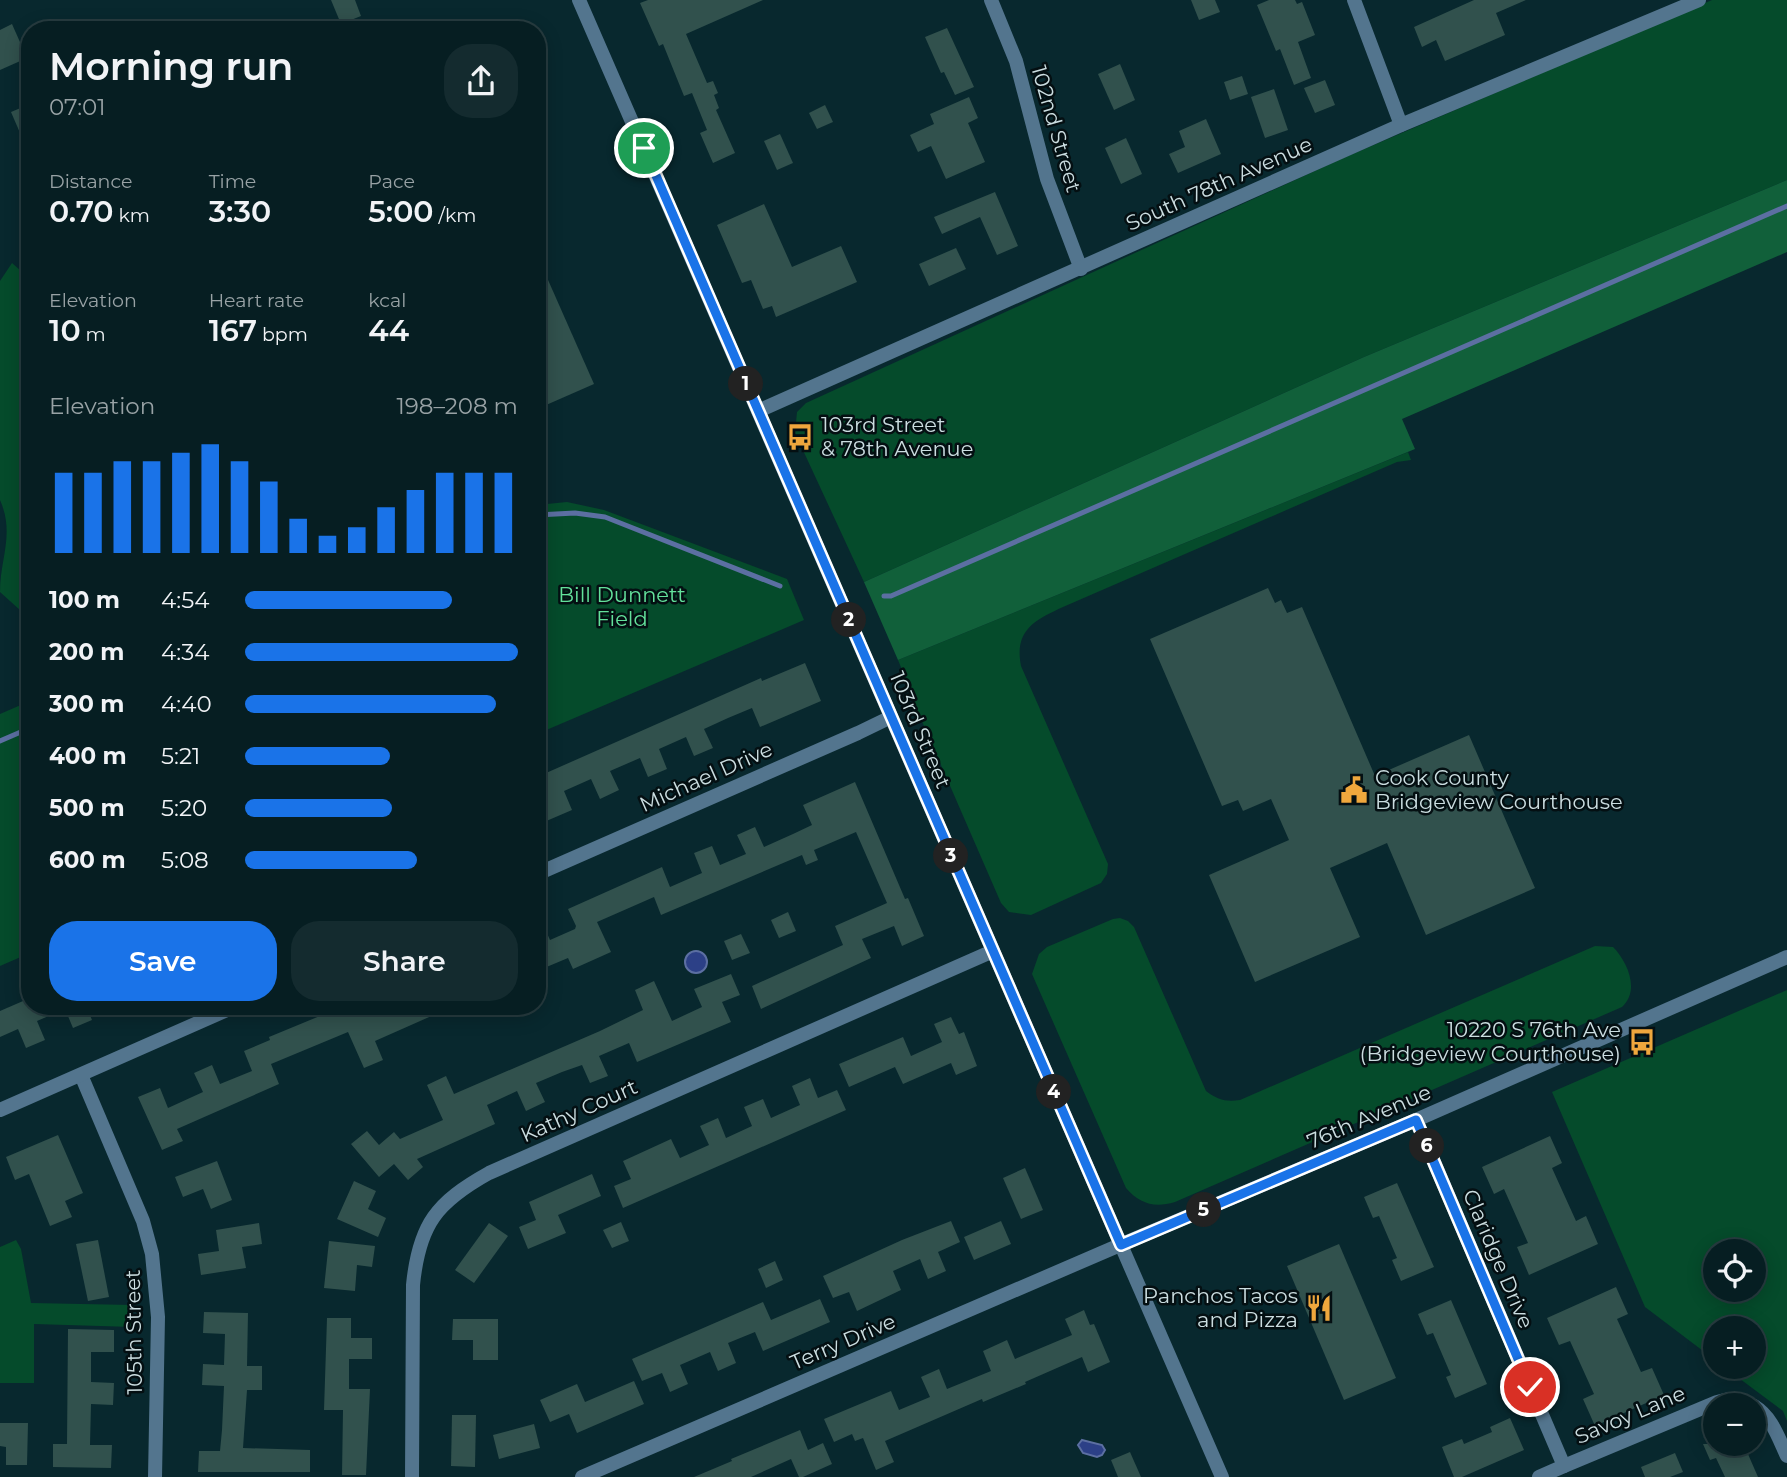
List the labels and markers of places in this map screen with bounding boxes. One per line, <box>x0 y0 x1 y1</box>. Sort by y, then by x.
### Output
pin <box>614 118 674 178</box>
pin: 1 <box>728 366 764 402</box>
place label: 103rd Street & 78th Avenue <box>821 412 973 461</box>
bus stop icon: 103rd Street & 78th Avenue <box>785 422 815 452</box>
pin: 2 <box>832 602 866 638</box>
place label: Cook County Bridgeview Courthouse <box>1375 765 1623 814</box>
public building icon: Cook County Bridgeview Courthouse <box>1339 775 1369 805</box>
pin: 3 <box>934 838 968 874</box>
place label: 10220 S 76th Ave (Bridgeview Courthouse) <box>1360 1017 1621 1066</box>
bus stop icon: 10220 S 76th Ave (Bridgeview Courthouse) <box>1627 1027 1657 1057</box>
pin: 4 <box>1036 1074 1072 1110</box>
pin: 6 <box>1410 1128 1444 1164</box>
pin: 5 <box>1186 1192 1222 1228</box>
place label: Panchos Tacos and Pizza <box>1143 1283 1298 1332</box>
restaurant icon: Panchos Tacos and Pizza <box>1304 1293 1334 1323</box>
pin <box>1500 1357 1560 1417</box>

